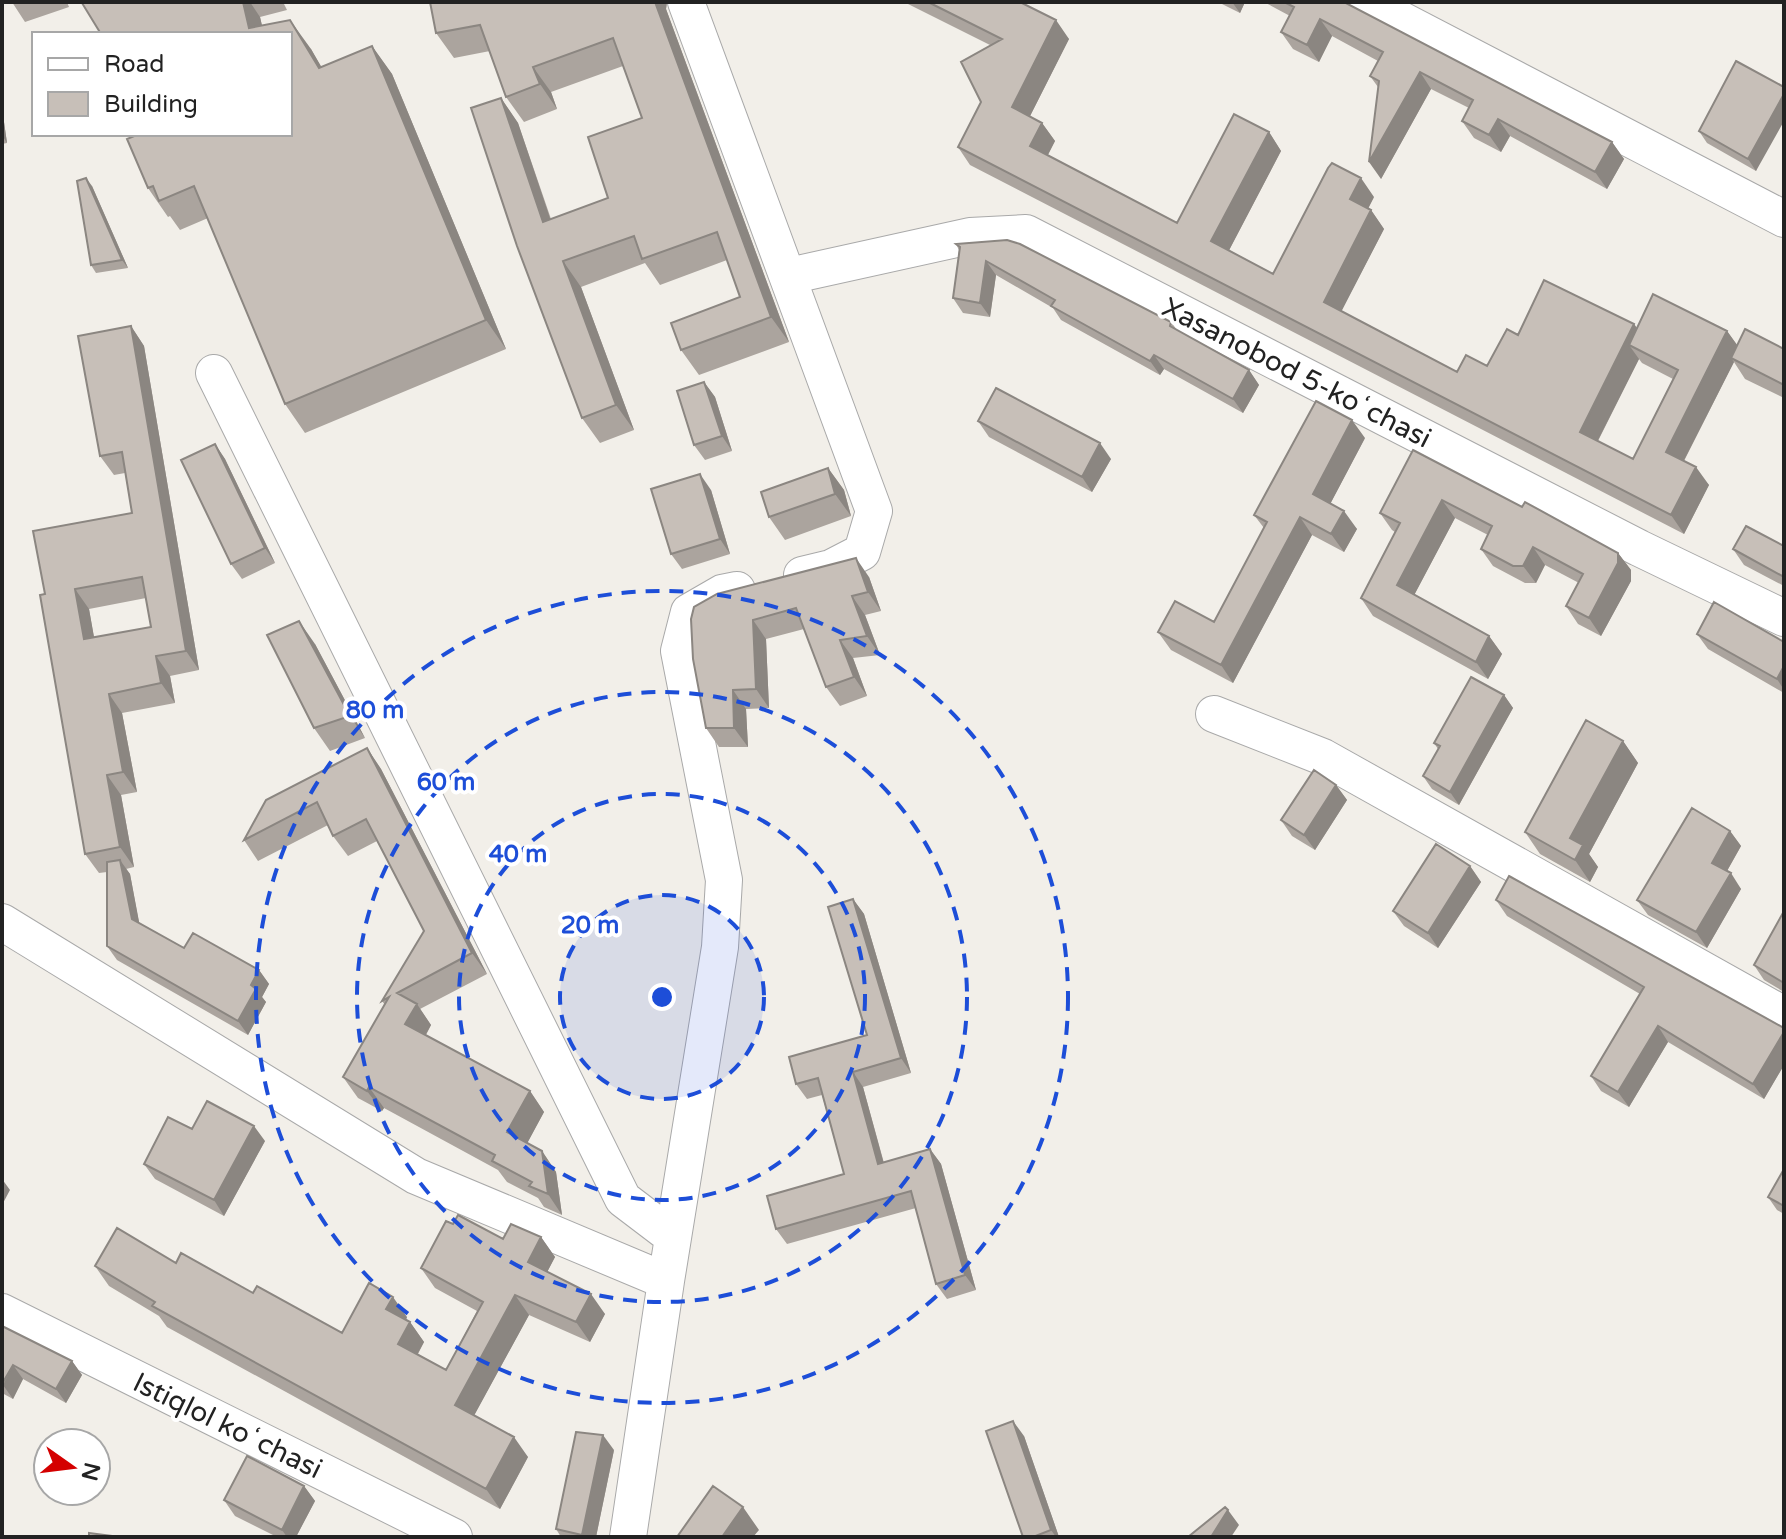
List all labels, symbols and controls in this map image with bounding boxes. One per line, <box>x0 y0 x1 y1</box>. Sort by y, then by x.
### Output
legend <box>32 32 292 136</box>
text: Road <box>104 50 164 79</box>
text: Building <box>104 90 198 119</box>
street label: Xasanobod 5-koʻchasi <box>1156 290 1437 456</box>
text: 80 m <box>346 696 404 725</box>
text: 60 m <box>417 768 475 797</box>
text: 40 m <box>489 840 547 869</box>
text: 20 m <box>561 911 619 940</box>
centre of rings <box>648 983 676 1011</box>
street label: Istiqlol koʻchasi <box>128 1365 328 1486</box>
north arrow <box>32 1427 112 1507</box>
text: N <box>76 1460 105 1483</box>

